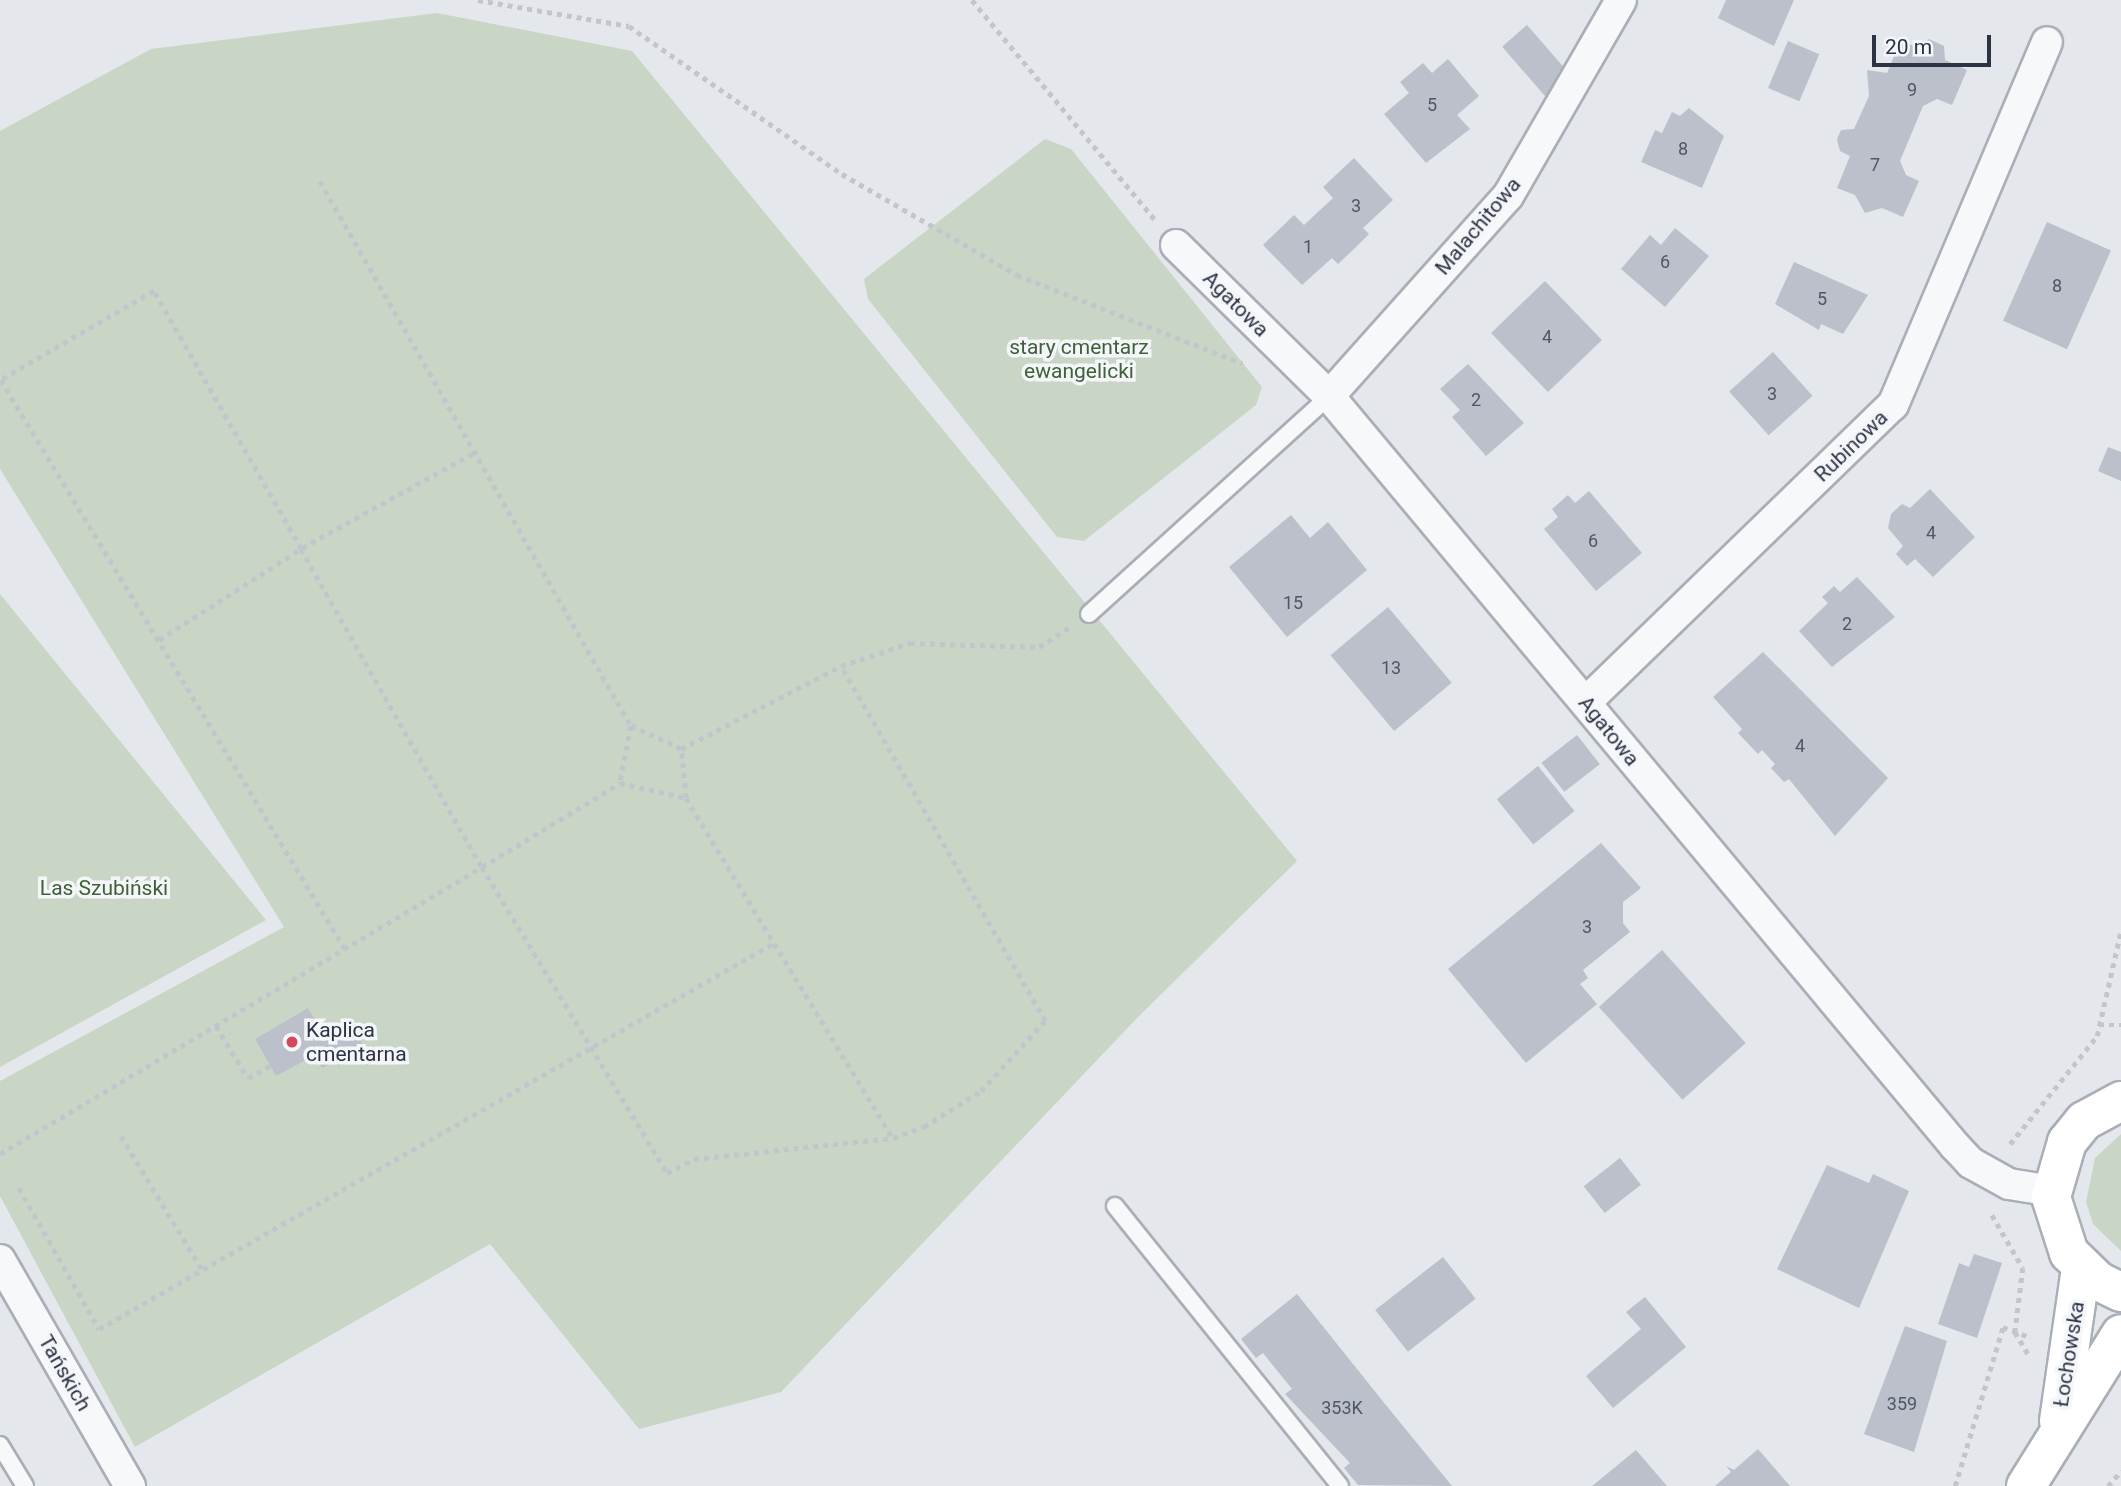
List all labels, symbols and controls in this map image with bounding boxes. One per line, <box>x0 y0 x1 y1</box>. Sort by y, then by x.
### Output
scale bar <box>1876 21 1995 65</box>
text: 20 m <box>1885 35 1932 59</box>
house number: 9 <box>1907 79 1917 101</box>
house number: 5 <box>1427 94 1437 116</box>
house number: 8 <box>1678 138 1688 160</box>
house number: 7 <box>1870 154 1880 176</box>
street label: Malachitowa <box>1430 172 1526 280</box>
house number: 3 <box>1351 195 1361 217</box>
house number: 1 <box>1303 236 1313 258</box>
house number: 6 <box>1660 251 1670 273</box>
street label: Agatowa <box>1198 266 1274 342</box>
house number: 8 <box>2052 275 2062 297</box>
house number: 5 <box>1817 288 1827 310</box>
house number: 4 <box>1542 326 1552 348</box>
park label: stary cmentarz ewangelicki <box>1009 334 1149 384</box>
house number: 3 <box>1767 383 1777 405</box>
house number: 2 <box>1471 389 1481 411</box>
street label: Rubinowa <box>1809 405 1893 487</box>
house number: 4 <box>1926 522 1936 544</box>
house number: 6 <box>1588 530 1598 552</box>
house number: 15 <box>1283 592 1303 614</box>
house number: 2 <box>1842 613 1852 635</box>
house number: 13 <box>1381 657 1401 679</box>
street label: Agatowa <box>1573 691 1645 771</box>
house number: 4 <box>1795 735 1805 757</box>
park label: Las Szubiński <box>40 875 168 901</box>
house number: 3 <box>1582 916 1592 938</box>
place label: Kaplica cmentarna <box>306 1017 407 1067</box>
marker: Kaplica cmentarna <box>284 1034 300 1050</box>
street label: Łochowska <box>2048 1299 2090 1409</box>
street label: Tańskich <box>33 1331 97 1415</box>
house number: 359 <box>1887 1393 1917 1415</box>
house number: 353K <box>1321 1397 1363 1419</box>

